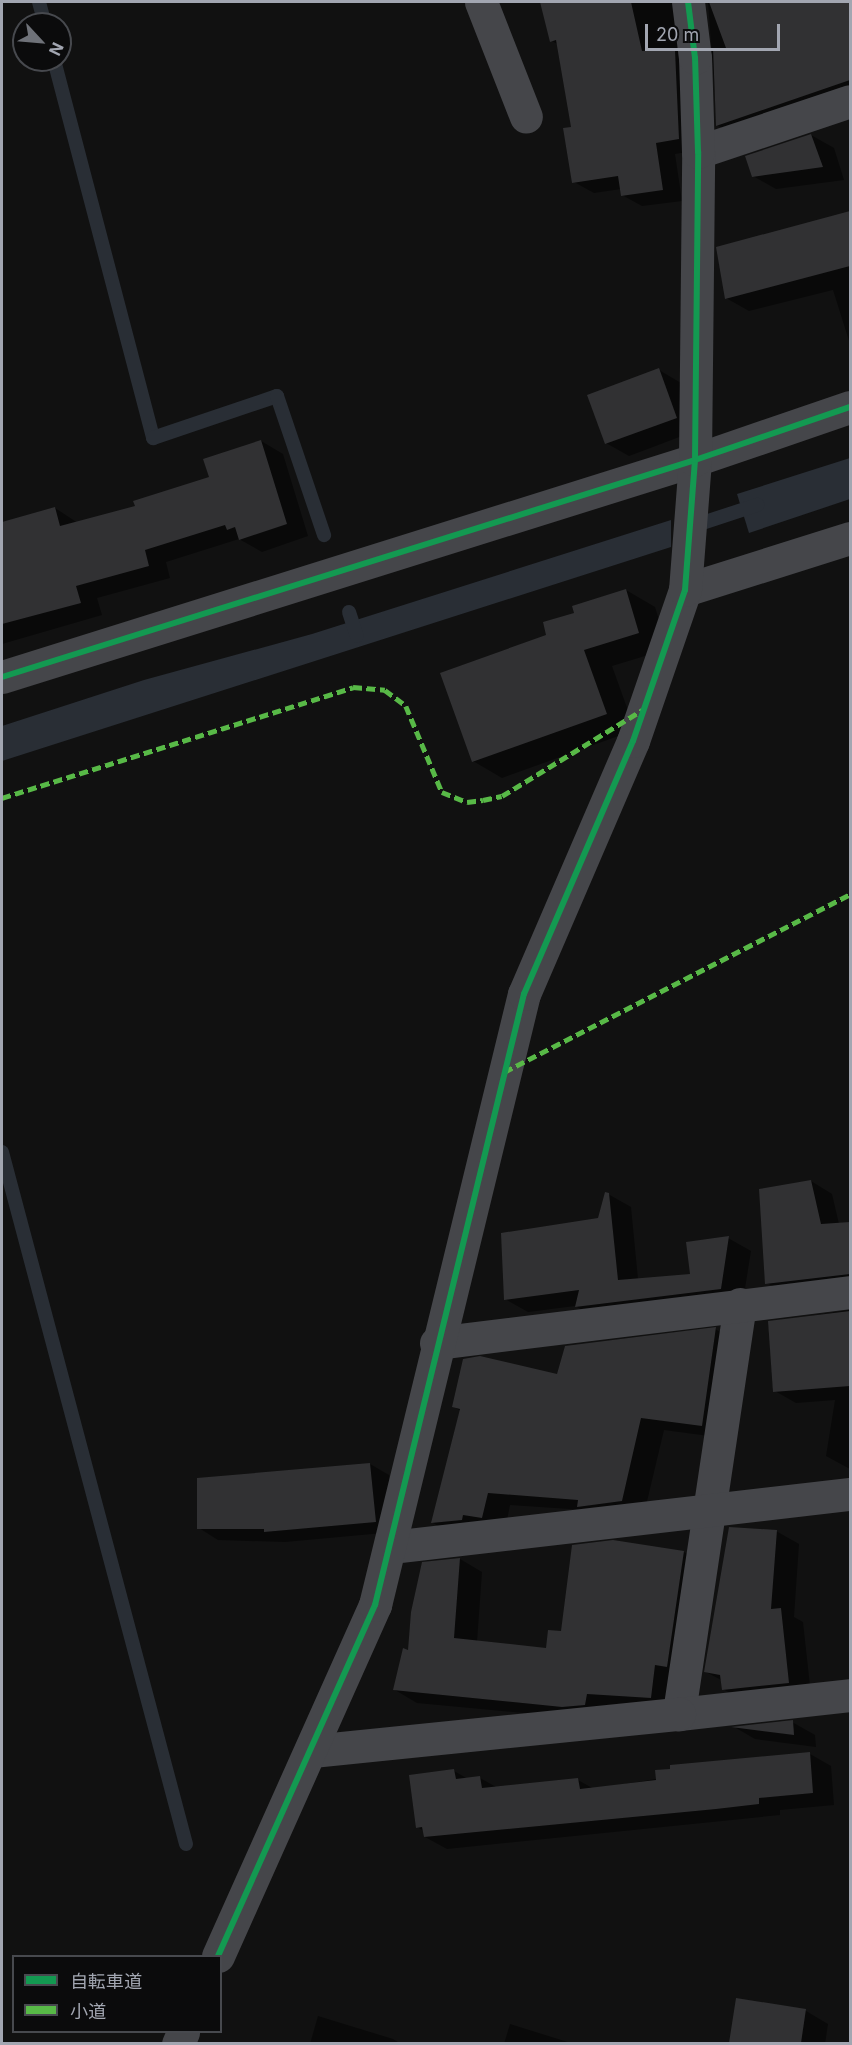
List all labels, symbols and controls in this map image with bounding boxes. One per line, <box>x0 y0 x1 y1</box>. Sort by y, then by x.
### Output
north arrow <box>12 12 72 72</box>
scale bar <box>648 12 783 50</box>
text: 20 m <box>656 24 699 45</box>
text: N <box>45 39 68 59</box>
legend <box>12 1955 222 2033</box>
text: 自転車道 <box>70 1971 142 1992</box>
text: 小道 <box>70 2001 106 2022</box>

